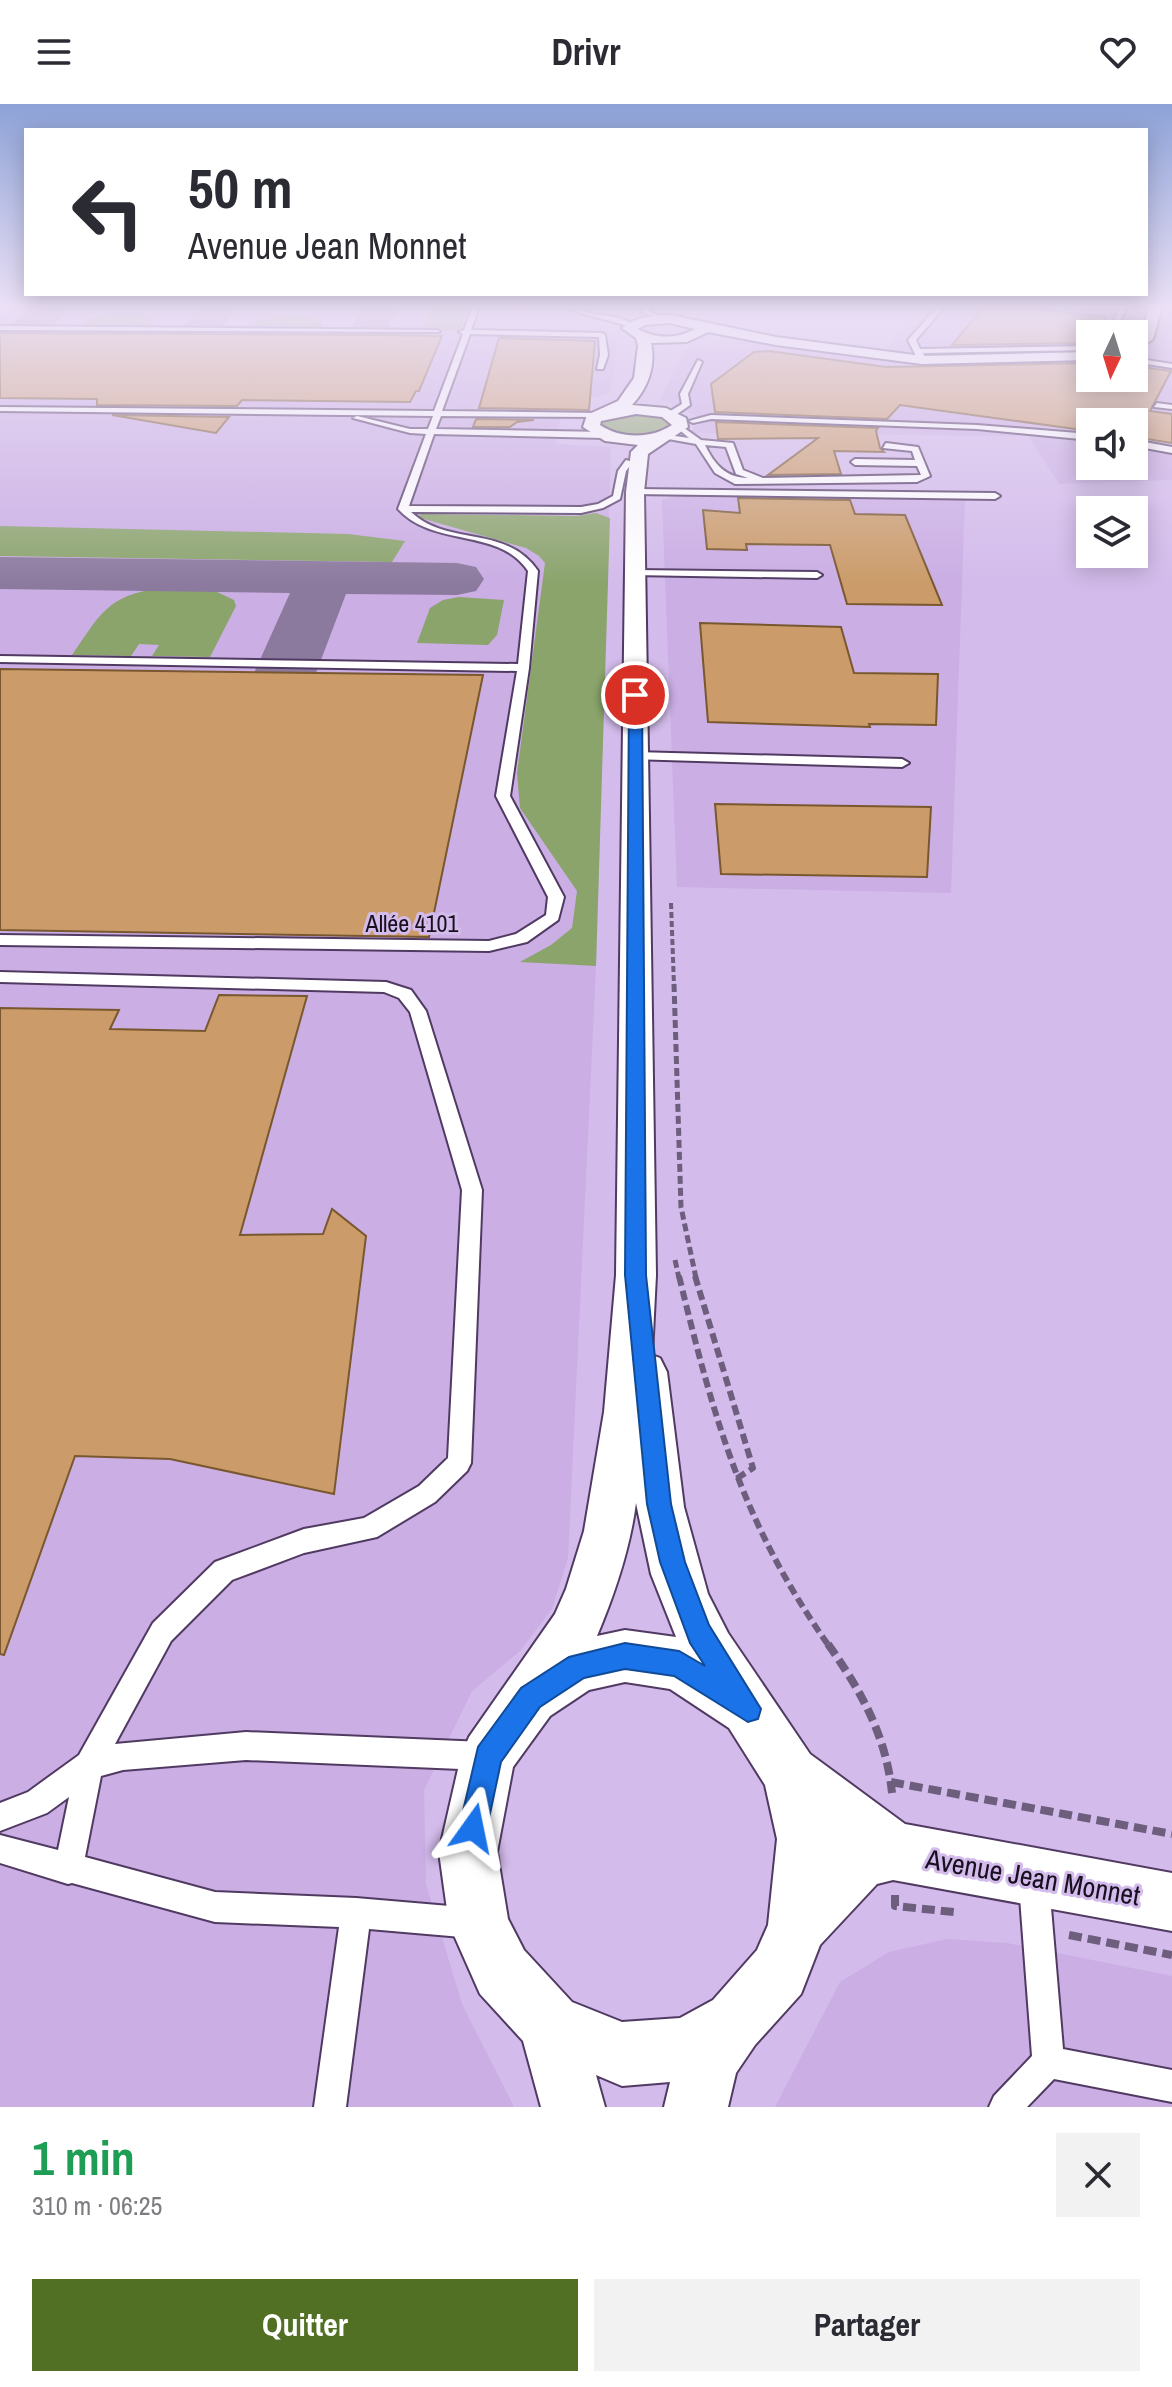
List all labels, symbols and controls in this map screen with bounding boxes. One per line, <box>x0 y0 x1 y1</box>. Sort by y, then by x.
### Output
text: Drivr <box>552 28 620 76</box>
icon: menu <box>32 30 76 74</box>
icon: heart <box>1096 30 1140 74</box>
text: 50 m <box>188 150 293 225</box>
icon: left <box>56 160 160 264</box>
text: Avenue Jean Monnet <box>188 222 467 270</box>
north arrow <box>1076 320 1148 392</box>
map controls <box>1076 320 1148 568</box>
button: sound <box>1076 408 1148 480</box>
button: layers <box>1076 496 1148 568</box>
pin <box>601 661 669 729</box>
icon: arrive <box>613 673 657 717</box>
street label: Allée 4101 <box>365 907 459 939</box>
position arrow <box>431 1786 515 1870</box>
street label: Avenue Jean Monnet <box>922 1839 1143 1915</box>
text: 1 min <box>32 2125 135 2190</box>
button: close <box>1056 2133 1140 2217</box>
text: 310 m · 06:25 <box>32 2188 162 2223</box>
button: Quitter <box>32 2279 578 2371</box>
button: Partager <box>594 2279 1140 2371</box>

